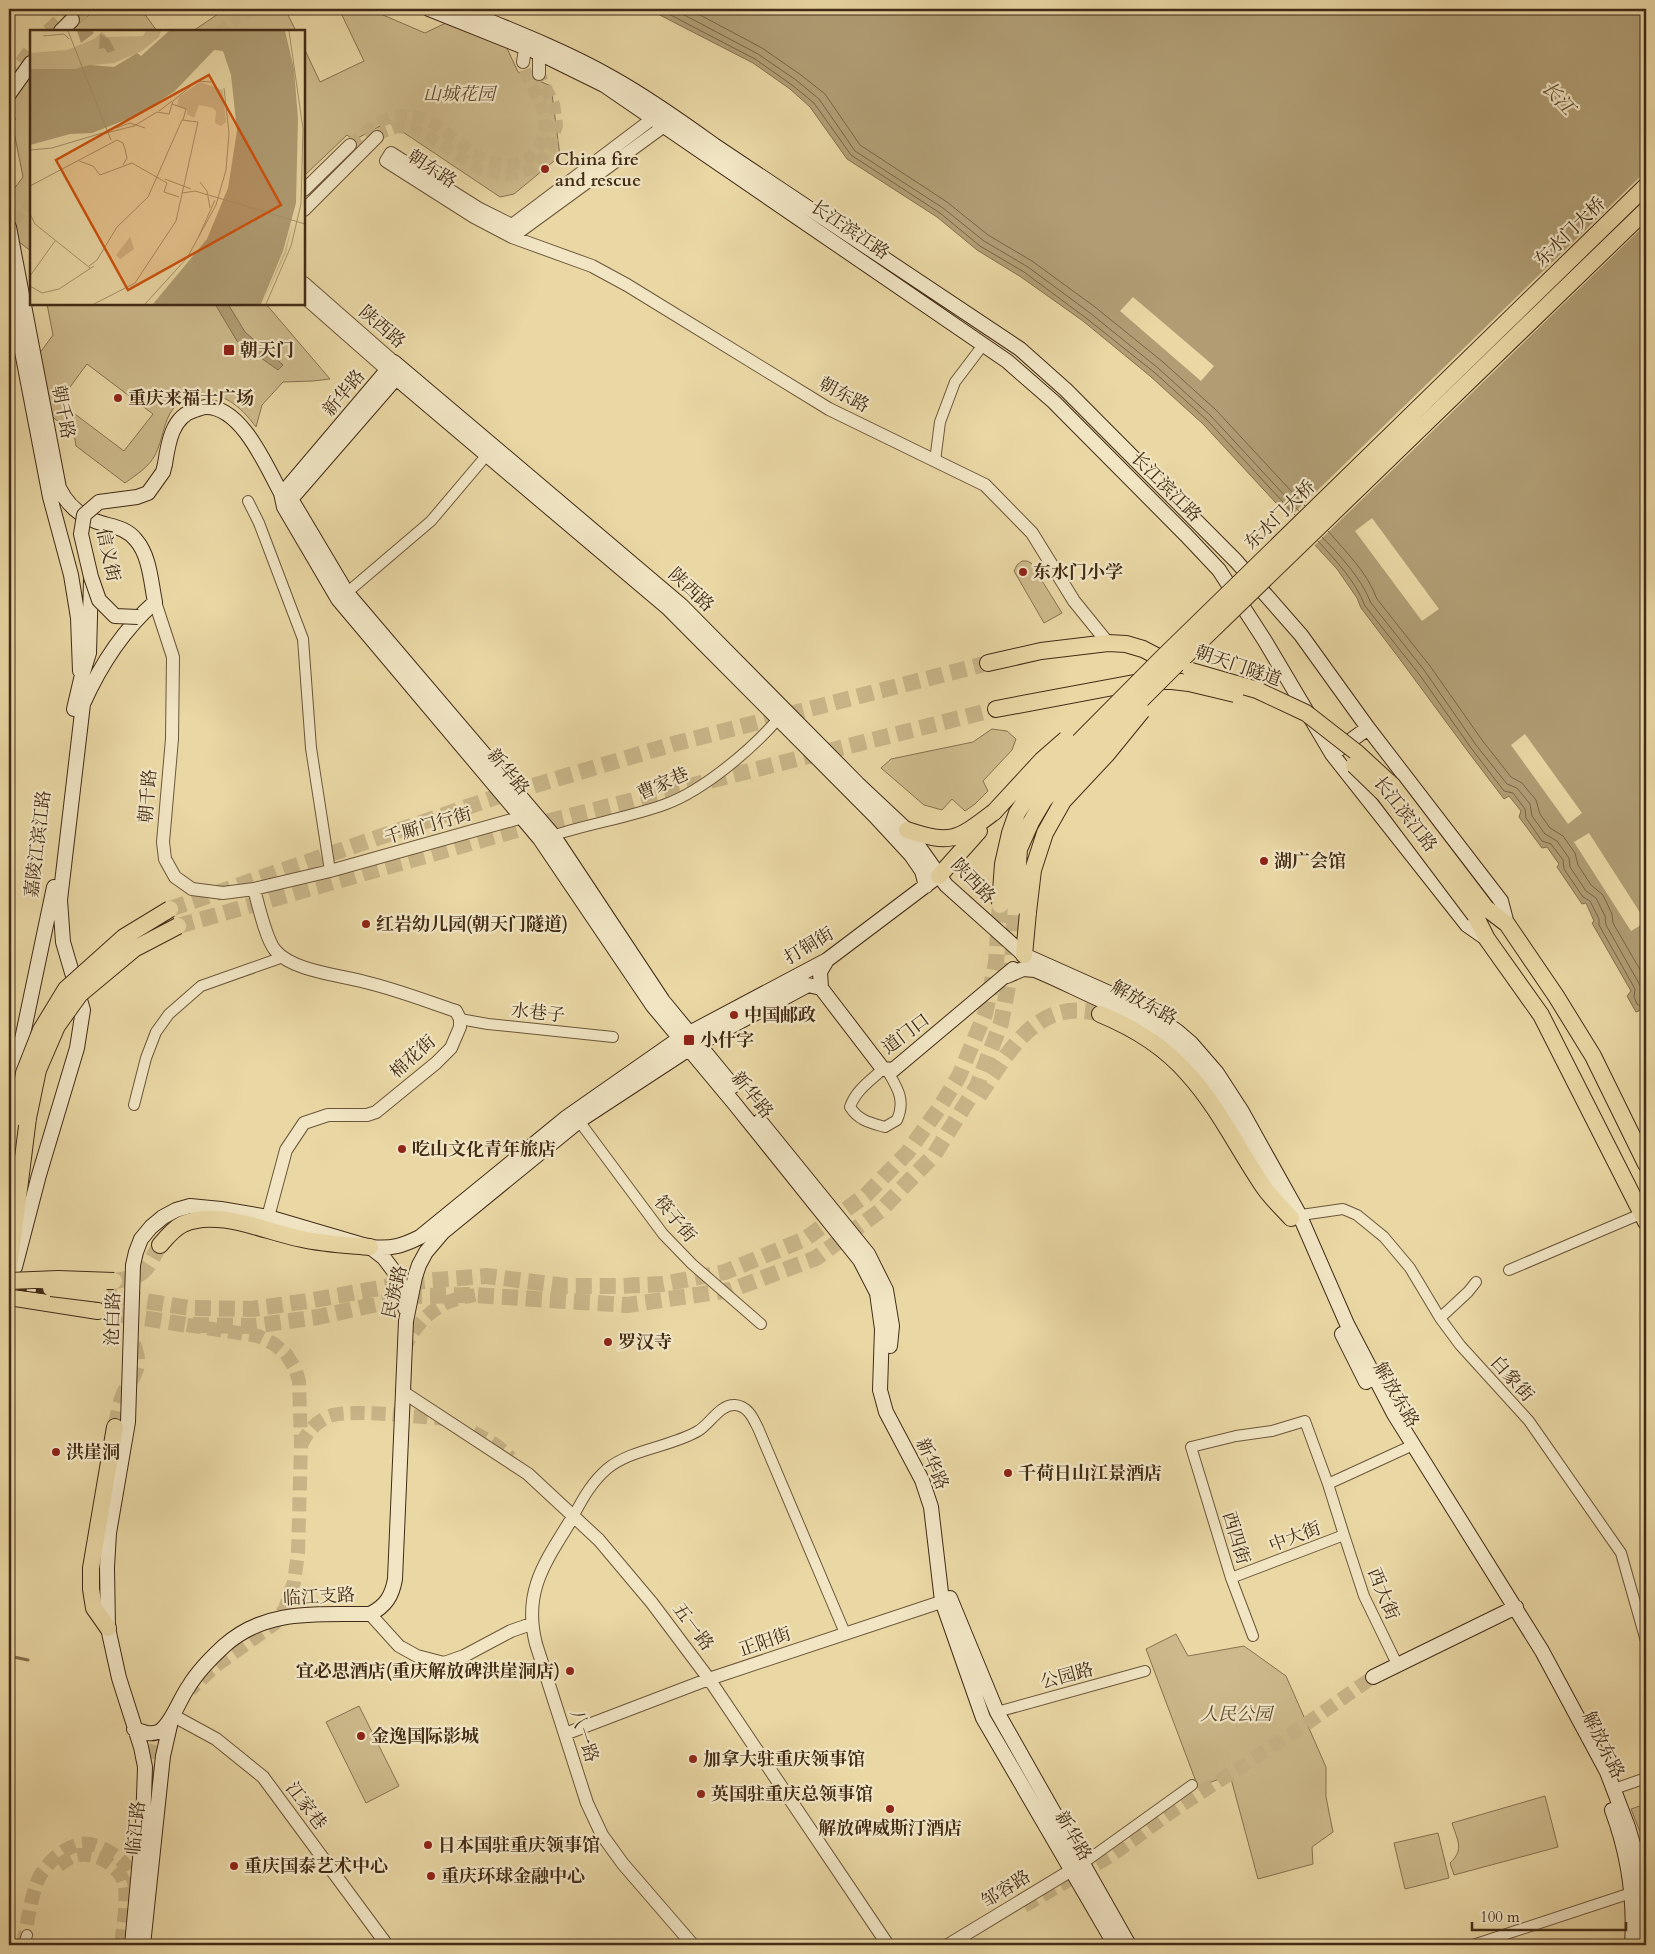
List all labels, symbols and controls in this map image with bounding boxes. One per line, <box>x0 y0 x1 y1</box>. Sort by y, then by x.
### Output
inset map <box>30 30 305 305</box>
water label: 长江 <box>1536 75 1583 123</box>
park label: 山城花园 <box>423 82 498 107</box>
street label: 朝东路 <box>403 144 461 194</box>
place label: China fire and rescue <box>555 147 641 193</box>
marker: China fire and rescue <box>539 163 551 175</box>
street label: 东水门大桥 <box>1529 192 1611 272</box>
street label: 长江滨江路 <box>806 194 894 266</box>
street label: 陕西路 <box>353 300 411 354</box>
place label: 朝天门 <box>240 338 294 363</box>
marker: 朝天门 <box>222 343 236 357</box>
street label: 新华路 <box>317 364 371 422</box>
street label: 朝东路 <box>814 371 874 419</box>
street label: 朝千路 <box>46 383 80 441</box>
place label: 重庆来福士广场 <box>128 386 254 411</box>
marker: 重庆来福士广场 <box>112 392 124 404</box>
street label: 长江滨江路 <box>1125 446 1207 528</box>
street label: 东水门大桥 <box>1239 475 1321 555</box>
street label: 信义街 <box>90 526 126 584</box>
place label: 东水门小学 <box>1033 560 1123 585</box>
street label: 陕西路 <box>663 562 719 618</box>
marker: 东水门小学 <box>1017 566 1029 578</box>
street label: 朝天门隧道 <box>1191 640 1285 692</box>
street label: 新华路 <box>481 743 535 801</box>
street label: 曹家巷 <box>633 762 693 806</box>
street label: 朝千路 <box>133 768 163 824</box>
street label: 长江滨江路 <box>1367 771 1443 857</box>
street label: 嘉陵江滨江路 <box>19 789 57 899</box>
street label: 千厮门行街 <box>381 802 475 850</box>
place label: 湖广会馆 <box>1274 849 1346 874</box>
street label: 陕西路 <box>945 853 1001 909</box>
marker: 湖广会馆 <box>1258 855 1270 867</box>
place label: 红岩幼儿园(朝天门隧道) <box>376 912 568 937</box>
marker: 红岩幼儿园(朝天门隧道) <box>360 918 372 930</box>
street label: 打铜街 <box>779 921 839 971</box>
street label: 解放东路 <box>1106 975 1182 1031</box>
street label: 水巷子 <box>510 998 566 1028</box>
place label: 中国邮政 <box>744 1003 816 1028</box>
street label: 道门口 <box>877 1008 935 1060</box>
marker: 中国邮政 <box>728 1009 740 1021</box>
place label: 小什字 <box>700 1028 754 1053</box>
street label: 棉花街 <box>385 1030 441 1084</box>
marker: 小什字 <box>682 1033 696 1047</box>
street label: 新华路 <box>725 1066 779 1124</box>
place label: 吃山文化青年旅店 <box>412 1137 556 1162</box>
marker: 吃山文化青年旅店 <box>396 1143 408 1155</box>
street label: 筷子街 <box>648 1190 702 1248</box>
street label: 民族路 <box>377 1263 413 1321</box>
street label: 沧白路 <box>100 1292 126 1346</box>
place label: 罗汉寺 <box>618 1330 672 1355</box>
marker: 罗汉寺 <box>602 1336 614 1348</box>
street label: 白象街 <box>1485 1351 1539 1407</box>
street label: 解放东路 <box>1367 1358 1425 1432</box>
street label: 新华路 <box>910 1434 954 1494</box>
place label: 洪崖洞 <box>66 1440 120 1465</box>
marker: 洪崖洞 <box>50 1446 62 1458</box>
place label: 千荷日山江景酒店 <box>1018 1461 1162 1486</box>
marker: 千荷日山江景酒店 <box>1002 1467 1014 1479</box>
street label: 西四街 <box>1216 1509 1256 1567</box>
street label: 中大街 <box>1265 1516 1325 1558</box>
street label: 西大街 <box>1361 1564 1405 1624</box>
street label: 临江支路 <box>282 1583 356 1611</box>
street label: 五一路 <box>667 1598 719 1656</box>
street label: 正阳街 <box>735 1621 795 1663</box>
street label: 公园路 <box>1038 1657 1096 1695</box>
place label: 宜必思酒店(重庆解放碑洪崖洞店) <box>296 1659 560 1684</box>
marker: 宜必思酒店(重庆解放碑洪崖洞店) <box>564 1665 576 1677</box>
park label: 人民公园 <box>1200 1702 1275 1727</box>
street label: 八一路 <box>564 1706 604 1766</box>
street label: 解放东路 <box>1576 1707 1630 1783</box>
place label: 金逸国际影城 <box>371 1724 479 1749</box>
marker: 金逸国际影城 <box>355 1730 367 1742</box>
place label: 加拿大驻重庆领事馆 <box>703 1747 865 1772</box>
marker: 加拿大驻重庆领事馆 <box>687 1753 699 1765</box>
street label: 江家巷 <box>280 1777 332 1835</box>
place label: 英国驻重庆总领事馆 <box>711 1782 873 1807</box>
marker: 英国驻重庆总领事馆 <box>695 1788 707 1800</box>
street label: 临江路 <box>121 1800 151 1856</box>
marker: 解放碑威斯汀酒店 <box>884 1803 896 1815</box>
street label: 新华路 <box>1049 1806 1097 1866</box>
place label: 解放碑威斯汀酒店 <box>818 1816 962 1841</box>
place label: 日本国驻重庆领事馆 <box>438 1833 600 1858</box>
marker: 日本国驻重庆领事馆 <box>422 1839 434 1851</box>
place label: 重庆国泰艺术中心 <box>244 1854 388 1879</box>
marker: 重庆国泰艺术中心 <box>228 1860 240 1872</box>
place label: 重庆环球金融中心 <box>441 1864 585 1889</box>
street label: 邹容路 <box>976 1864 1036 1914</box>
marker: 重庆环球金融中心 <box>425 1870 437 1882</box>
scale bar <box>1472 1899 1626 1931</box>
text: 100 m <box>1480 1907 1520 1927</box>

